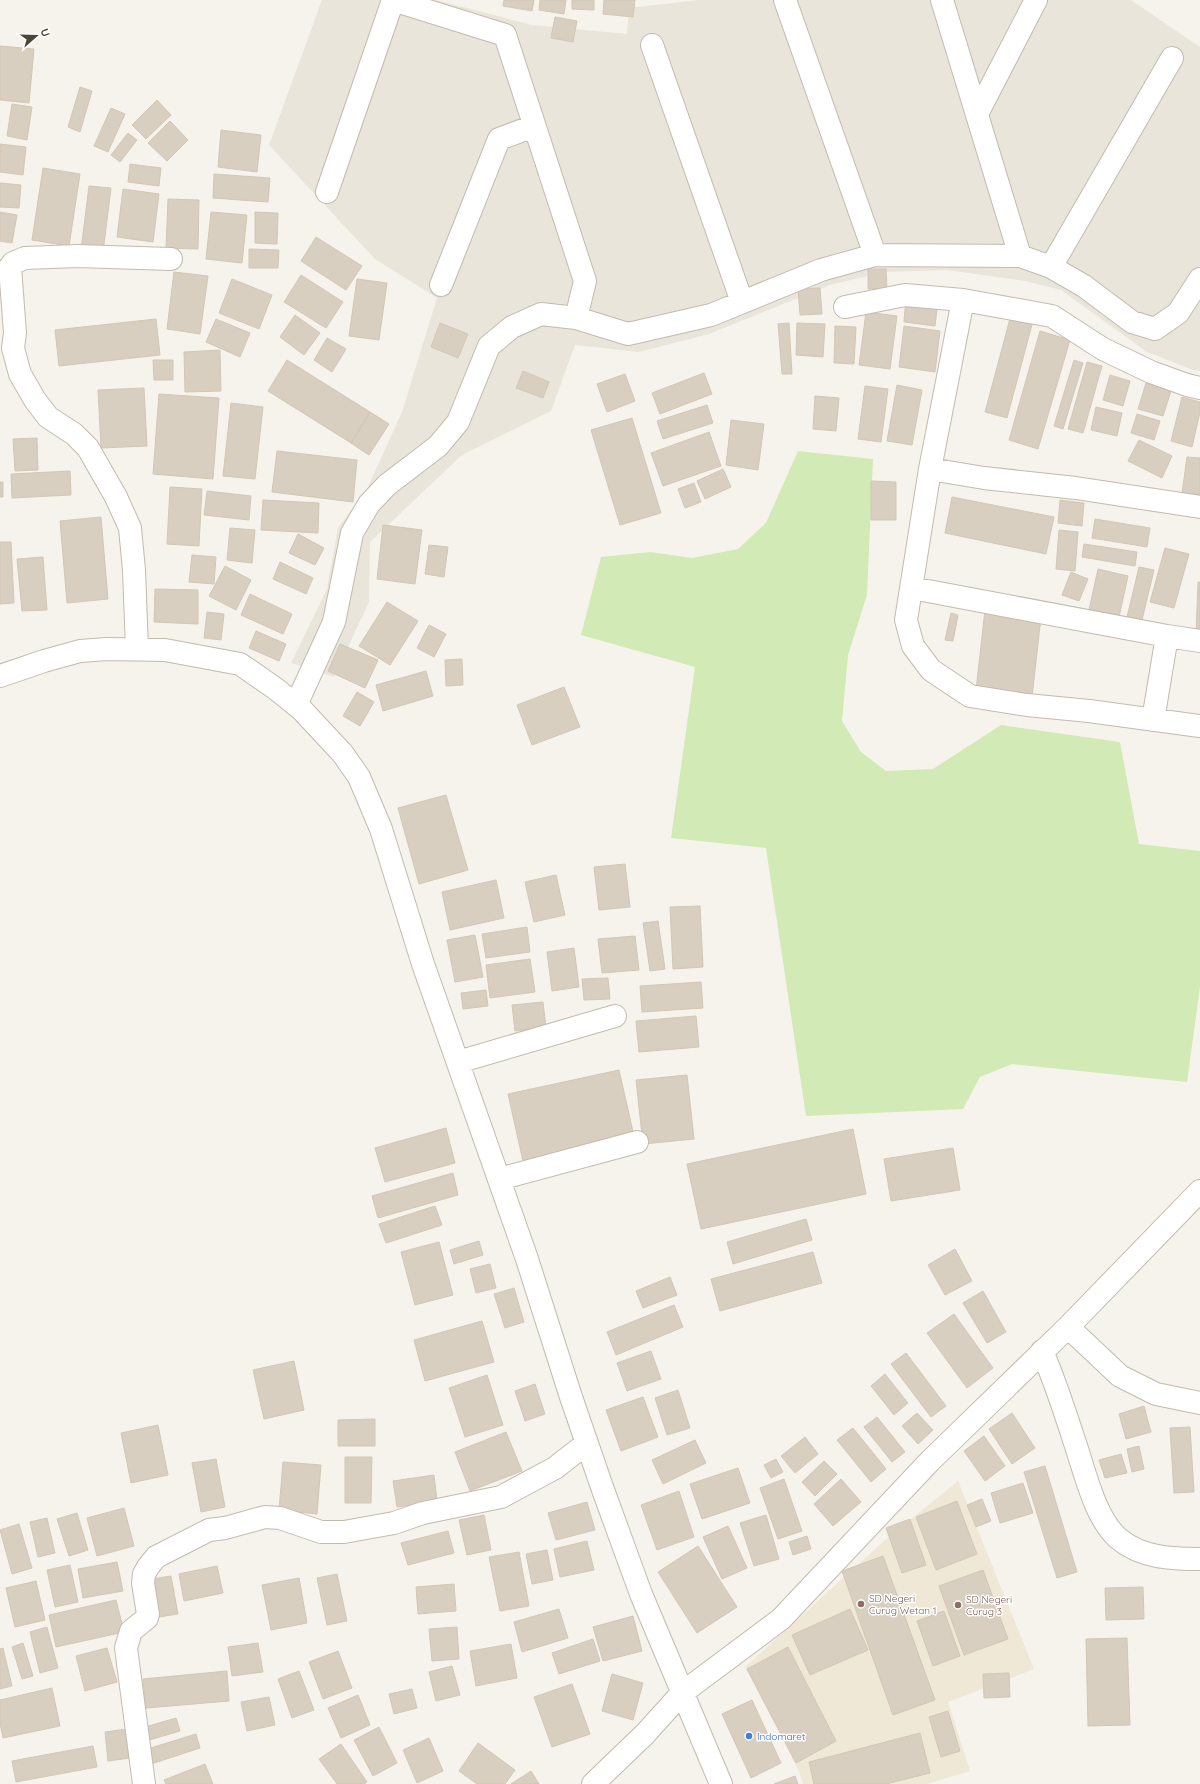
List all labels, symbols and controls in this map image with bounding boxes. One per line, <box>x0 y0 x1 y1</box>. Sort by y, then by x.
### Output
north arrow <box>16 16 56 56</box>
text: U <box>37 27 53 39</box>
place label: SD Negeri Curug Wetan 1 <box>869 1592 936 1617</box>
place label: SD Negeri Curug 3 <box>966 1593 1012 1618</box>
marker: SD Negeri Curug Wetan 1 <box>856 1599 866 1609</box>
marker: SD Negeri Curug 3 <box>953 1600 963 1610</box>
place label: Indomaret <box>757 1730 806 1743</box>
marker: Indomaret <box>744 1731 754 1741</box>

